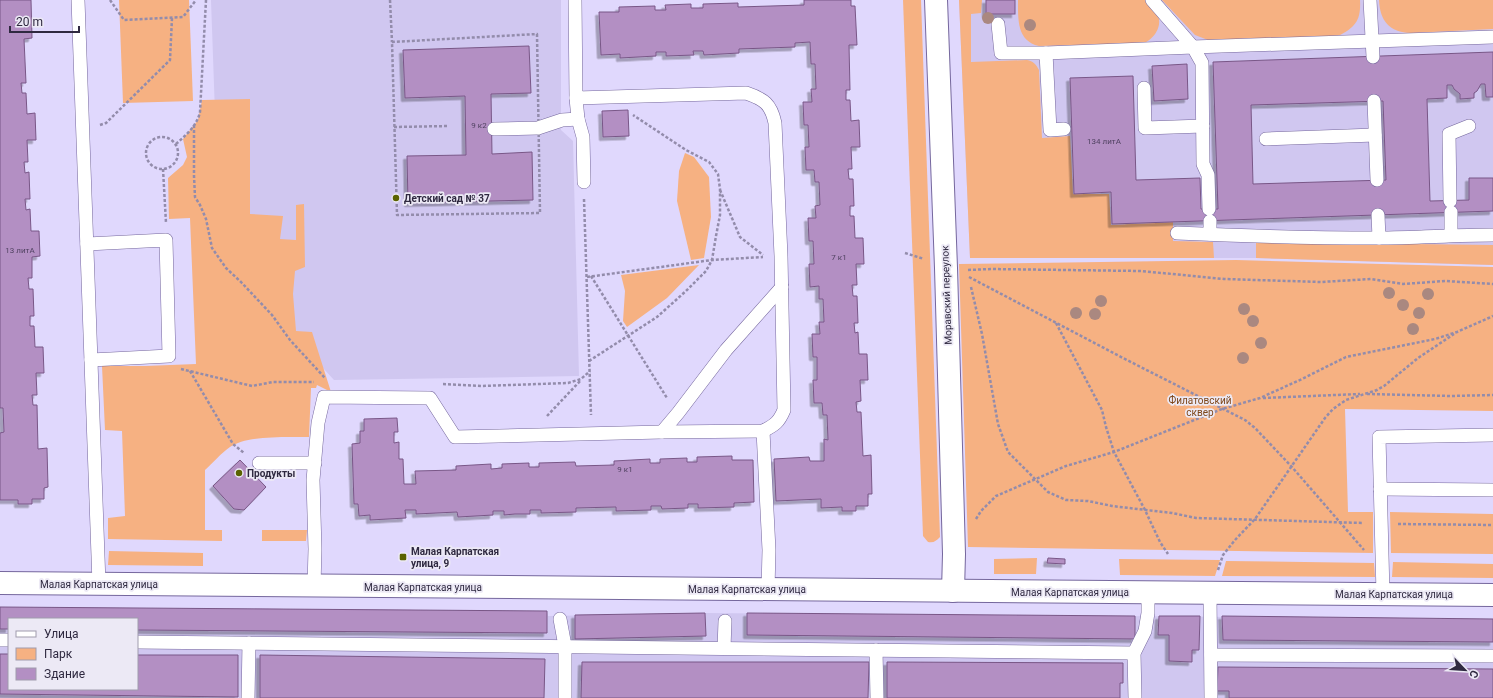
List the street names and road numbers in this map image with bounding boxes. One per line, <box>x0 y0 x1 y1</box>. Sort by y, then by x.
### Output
street label: Моравский переулок <box>939 245 954 345</box>
street label: Малая Карпатская улица <box>40 579 158 590</box>
street label: Малая Карпатская улица <box>364 582 482 593</box>
street label: Малая Карпатская улица <box>688 584 806 595</box>
street label: Малая Карпатская улица <box>1011 587 1129 598</box>
street label: Малая Карпатская улица <box>1335 589 1453 600</box>

